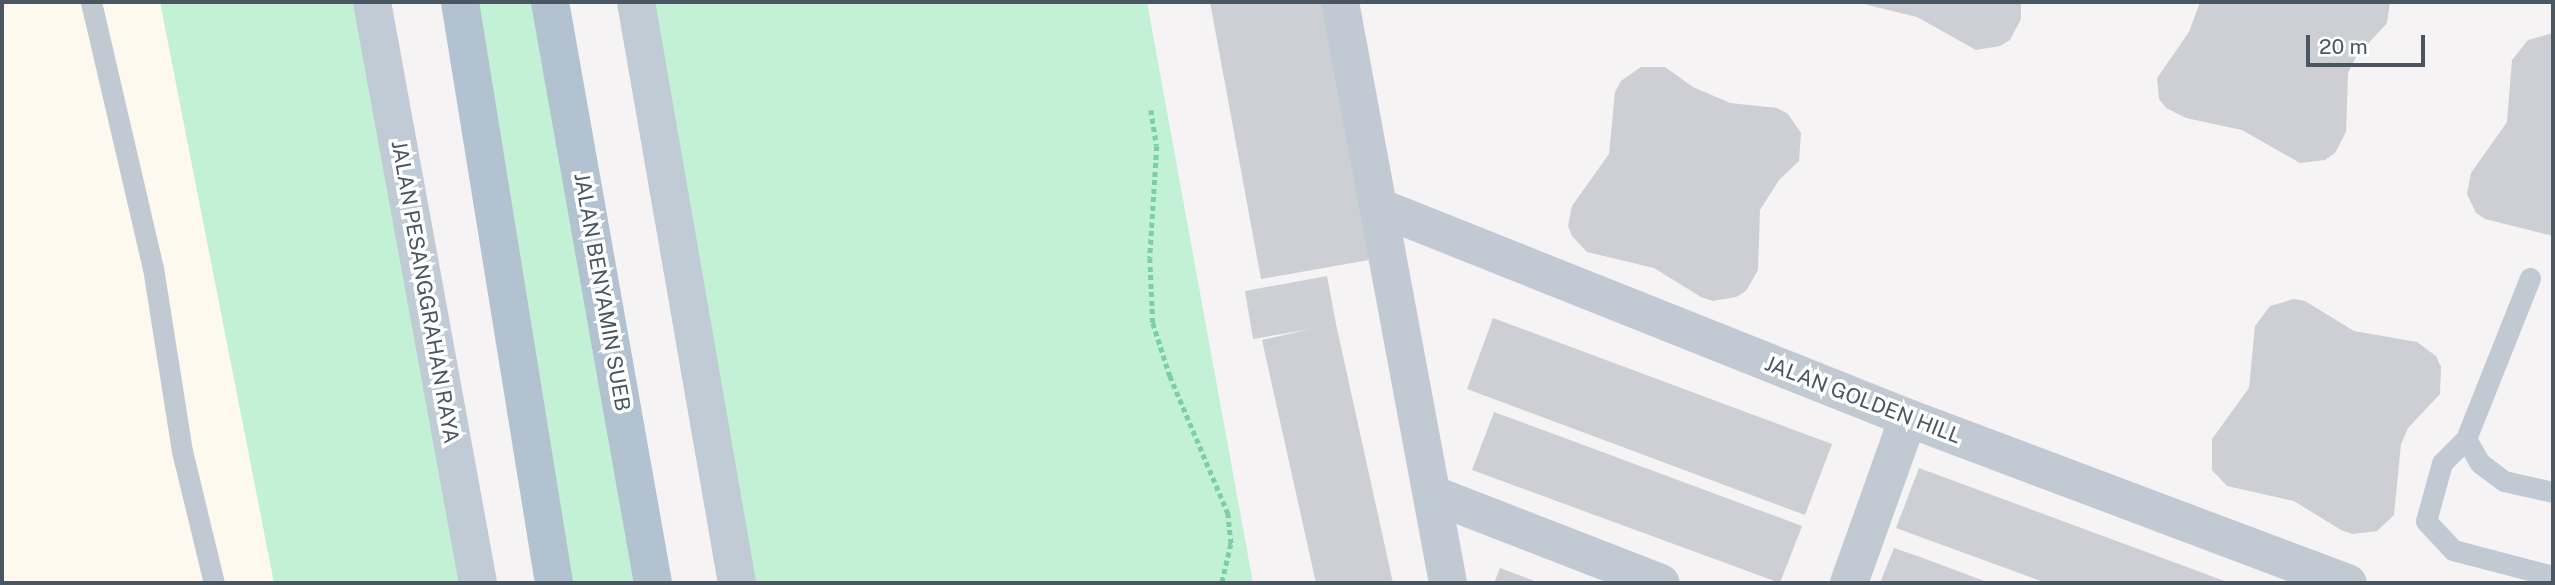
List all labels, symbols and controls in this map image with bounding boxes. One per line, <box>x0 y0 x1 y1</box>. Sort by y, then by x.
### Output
scale bar <box>2310 21 2429 65</box>
text: 20 m <box>2319 34 2368 59</box>
street label: JALAN PESANGGRAHAN RAYA <box>386 139 464 445</box>
street label: JALAN BENYAMIN SUEB <box>569 171 635 413</box>
street label: JALAN GOLDEN HILL <box>1761 351 1965 449</box>

